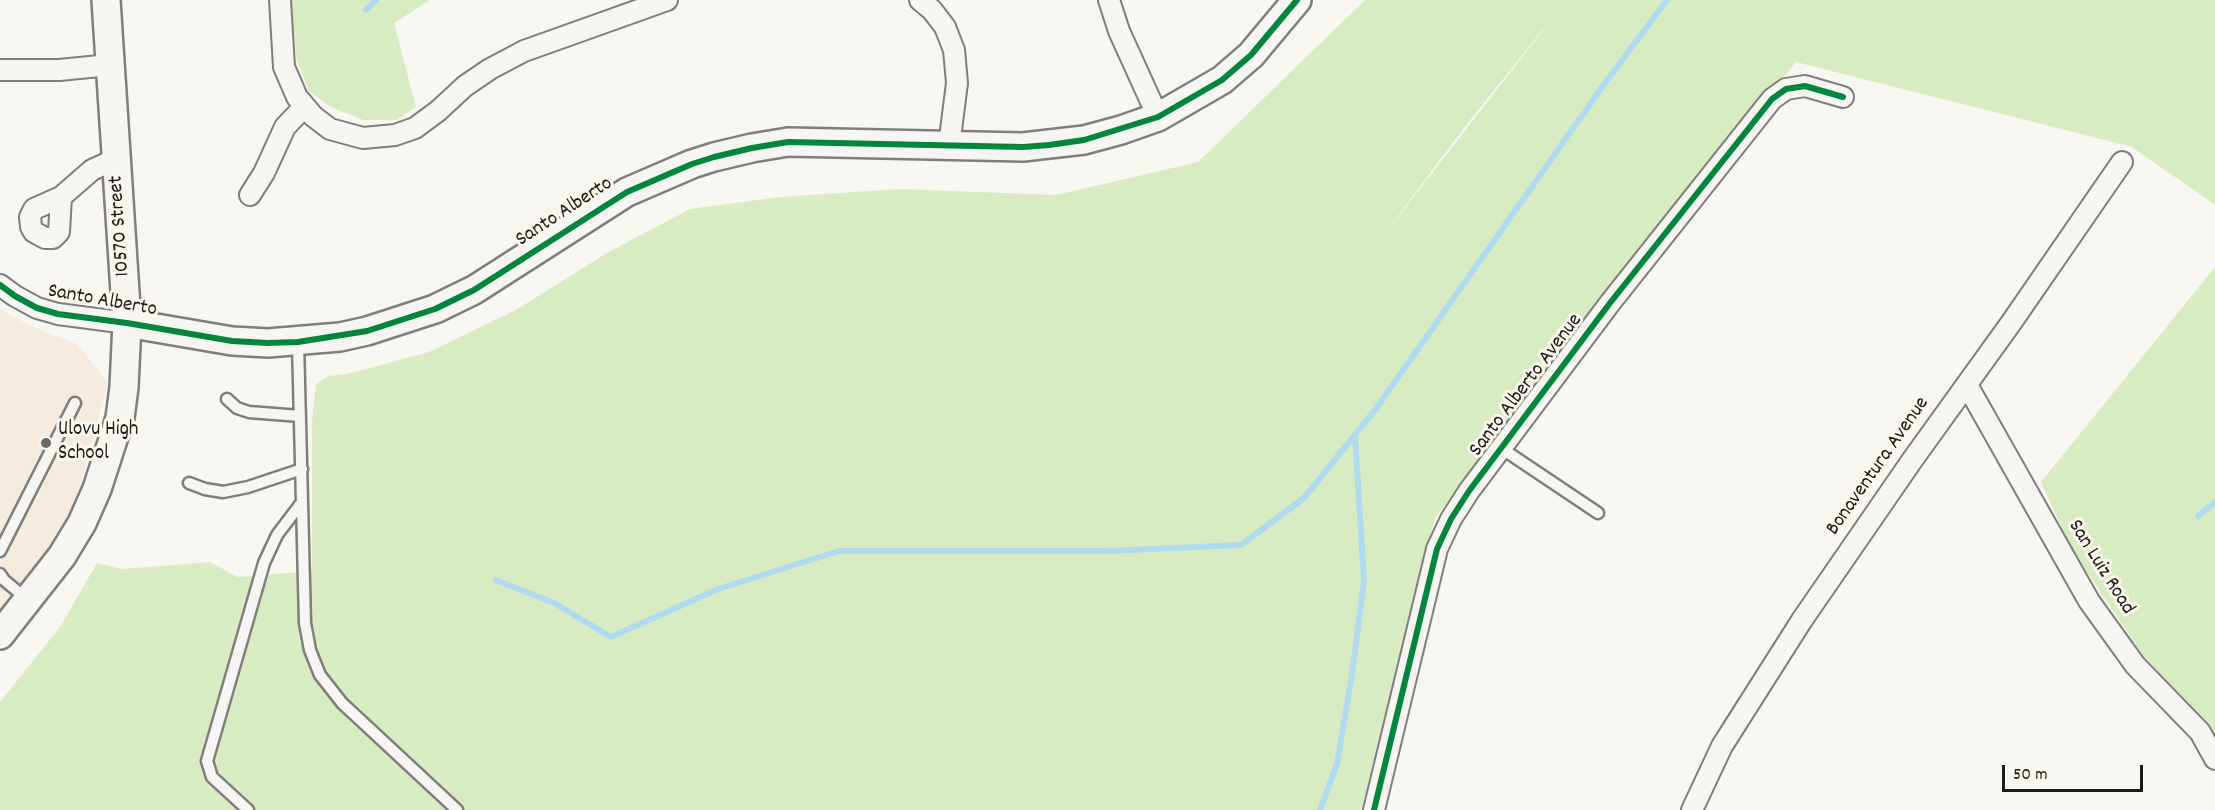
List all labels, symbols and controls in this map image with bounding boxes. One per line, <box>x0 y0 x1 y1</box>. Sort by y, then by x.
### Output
street label: Santo Alberto <box>512 172 618 254</box>
street label: 10570 Street <box>105 175 137 277</box>
street label: Santo Alberto <box>45 280 159 324</box>
street label: Santo Alberto Avenue <box>1465 309 1589 463</box>
street label: Bonaventura Avenue <box>1822 393 1936 541</box>
place label: Ulovu High School <box>58 418 138 468</box>
marker: Ulovu High School <box>39 436 53 450</box>
street label: San Luiz Road <box>2061 516 2139 620</box>
scale bar <box>2005 753 2146 791</box>
text: 50 m <box>2013 763 2048 788</box>

